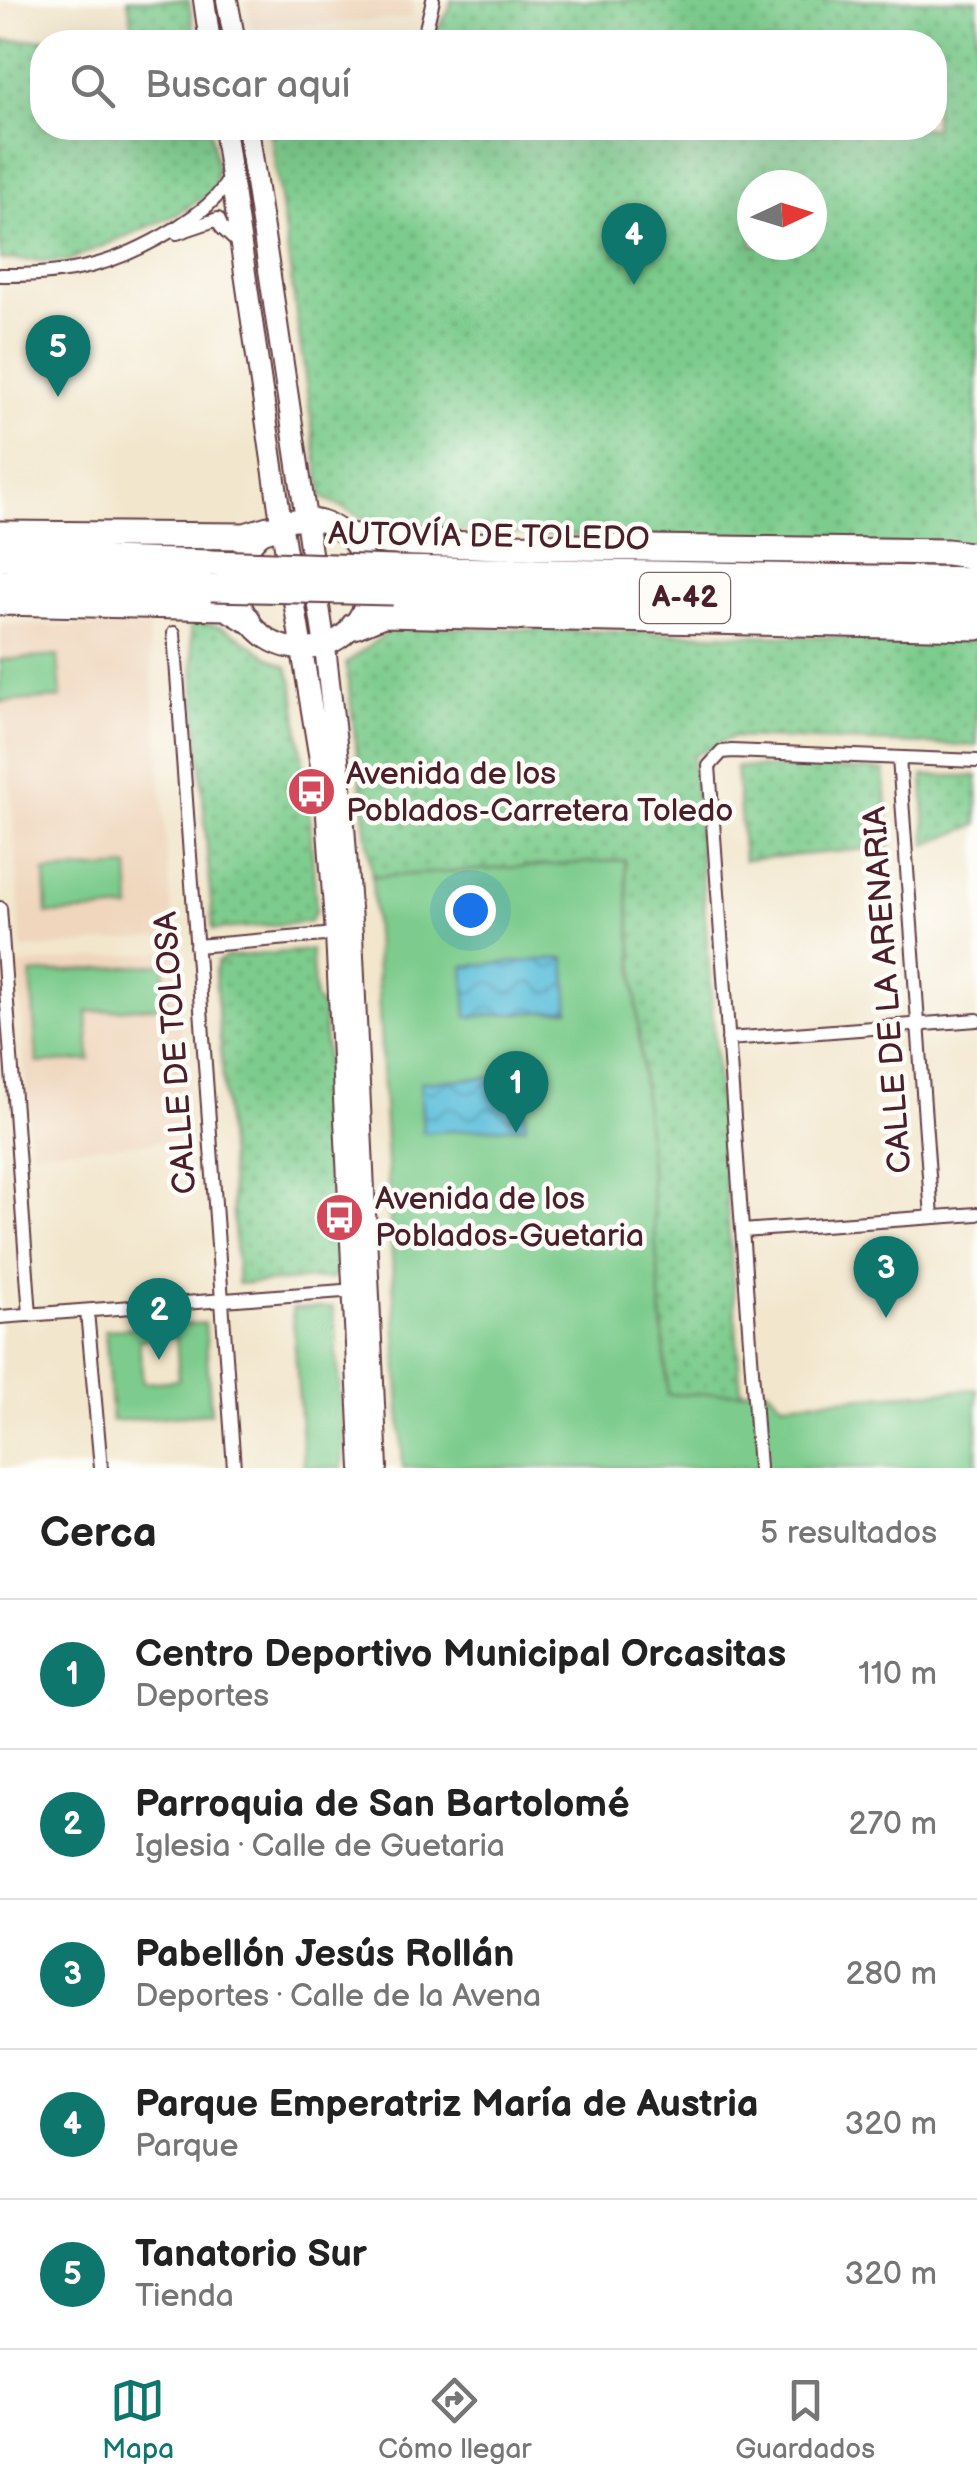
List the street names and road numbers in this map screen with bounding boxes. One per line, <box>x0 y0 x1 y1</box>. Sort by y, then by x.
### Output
street label: AUTOVÍA DE TOLEDO <box>328 514 650 559</box>
road number: A-42 <box>640 573 730 623</box>
street label: CALLE DE LA ARENARIA <box>856 805 920 1175</box>
street label: CALLE DE TOLOSA <box>147 910 205 1196</box>

